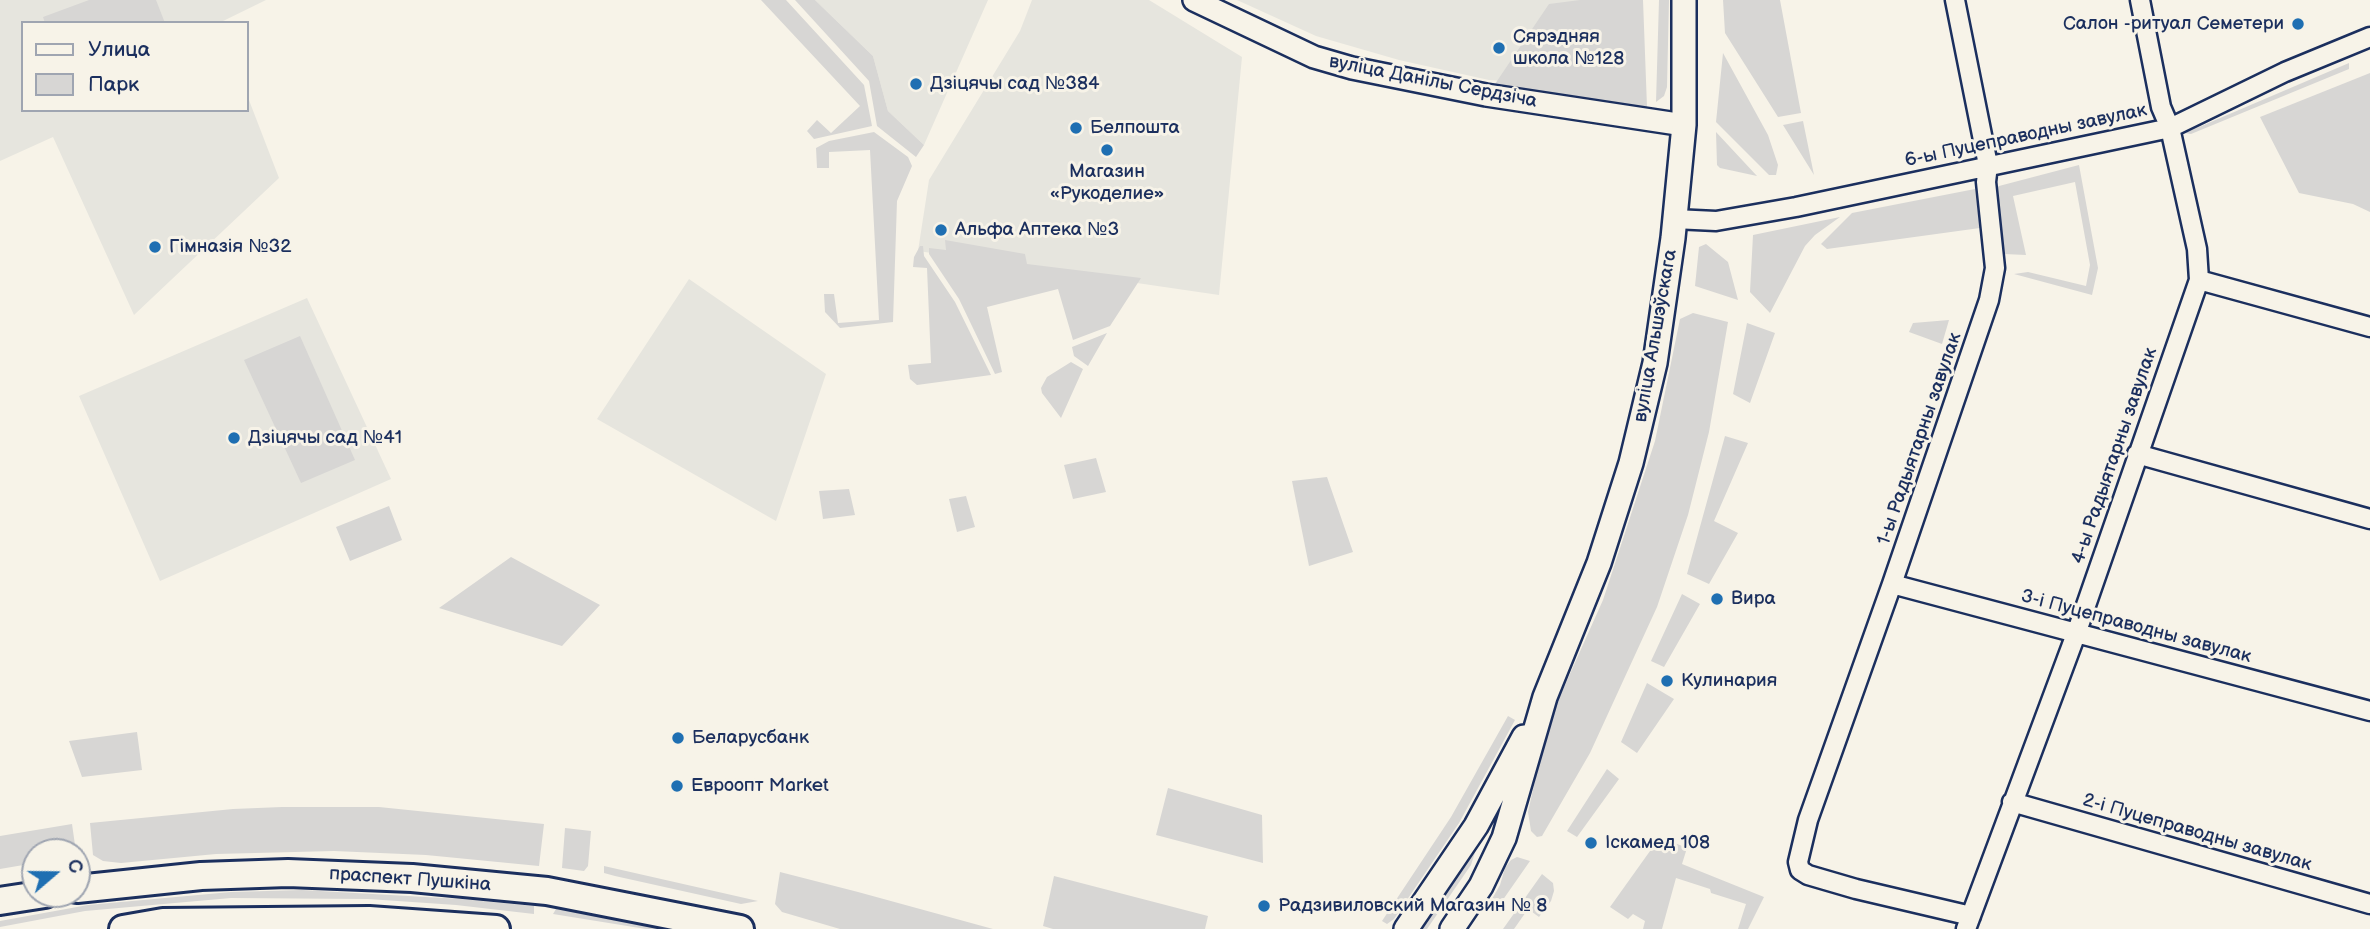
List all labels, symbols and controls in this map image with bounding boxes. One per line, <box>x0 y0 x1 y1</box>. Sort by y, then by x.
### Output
place label: Салон -ритуал Семетери <box>2063 13 2284 35</box>
marker: Салон -ритуал Семетери <box>2290 16 2306 32</box>
legend <box>21 21 248 112</box>
place label: Сярэдняя школа №128 <box>1513 26 1624 70</box>
text: Улица <box>88 37 150 62</box>
marker: Сярэдняя школа №128 <box>1491 40 1507 56</box>
street label: вуліца Данілы Сердзіча <box>1327 51 1539 113</box>
text: Парк <box>88 72 139 97</box>
place label: Дзіцячы сад №384 <box>930 73 1100 95</box>
marker: Дзіцячы сад №384 <box>908 76 924 92</box>
street label: 6-ы Пуцеправодны завулак <box>1903 99 2149 173</box>
place label: Белпошта <box>1090 117 1180 139</box>
marker: Белпошта <box>1068 120 1084 136</box>
marker: Магазин «Рукоделие» <box>1099 142 1115 158</box>
place label: Магазин «Рукоделие» <box>1050 161 1164 205</box>
place label: Альфа Аптека №3 <box>955 219 1119 241</box>
marker: Альфа Аптека №3 <box>933 222 949 238</box>
place label: Гімназія №32 <box>169 236 291 258</box>
marker: Гімназія №32 <box>147 239 163 255</box>
street label: вуліца Альшэўскага <box>1630 248 1682 424</box>
street label: 1-ы Радыятарны завулак <box>1873 330 1967 548</box>
street label: 4-ы Радыятарны завулак <box>2067 345 2163 567</box>
place label: Дзіцячы сад №41 <box>248 427 402 449</box>
marker: Дзіцячы сад №41 <box>226 430 242 446</box>
street label: 3-і Пуцеправодны завулак <box>2018 585 2254 669</box>
place label: Вира <box>1731 588 1776 610</box>
marker: Вира <box>1709 591 1725 607</box>
place label: Кулинария <box>1681 670 1777 692</box>
marker: Кулинария <box>1659 673 1675 689</box>
place label: Беларусбанк <box>692 727 809 749</box>
marker: Беларусбанк <box>670 730 686 746</box>
place label: Евроопт Market <box>691 775 829 797</box>
marker: Евроопт Market <box>669 778 685 794</box>
street label: 2-і Пуцеправодны завулак <box>2080 789 2314 877</box>
place label: Іскамед 108 <box>1605 832 1710 854</box>
marker: Іскамед 108 <box>1583 835 1599 851</box>
north arrow <box>21 838 91 908</box>
text: С <box>61 856 87 876</box>
street label: праспект Пушкіна <box>328 863 492 897</box>
place label: Радзивиловский Магазин № 8 <box>1278 895 1547 917</box>
marker: Радзивиловский Магазин № 8 <box>1256 898 1272 914</box>

